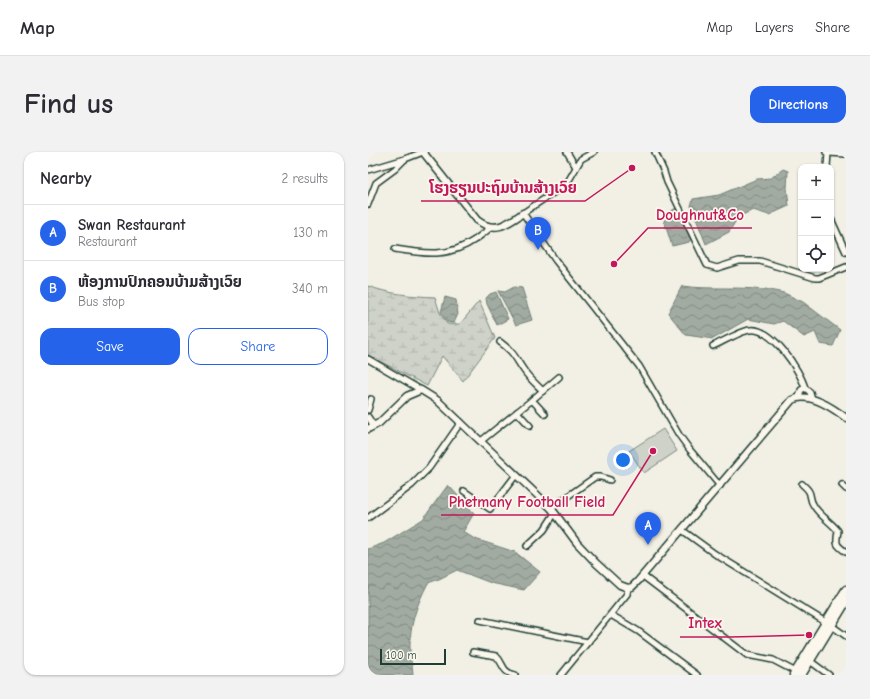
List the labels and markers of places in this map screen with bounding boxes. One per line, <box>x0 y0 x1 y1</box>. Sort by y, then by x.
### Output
callout: ໂຮງຮຽນປະຖົມບ້ານສ້າງເວົຍ <box>421 174 585 201</box>
callout: Doughnut&Co <box>648 201 752 228</box>
pin: B <box>525 217 551 250</box>
callout: Phetmany Football Field <box>441 488 613 515</box>
pin: A <box>635 512 661 545</box>
callout: Intex <box>680 610 730 637</box>

